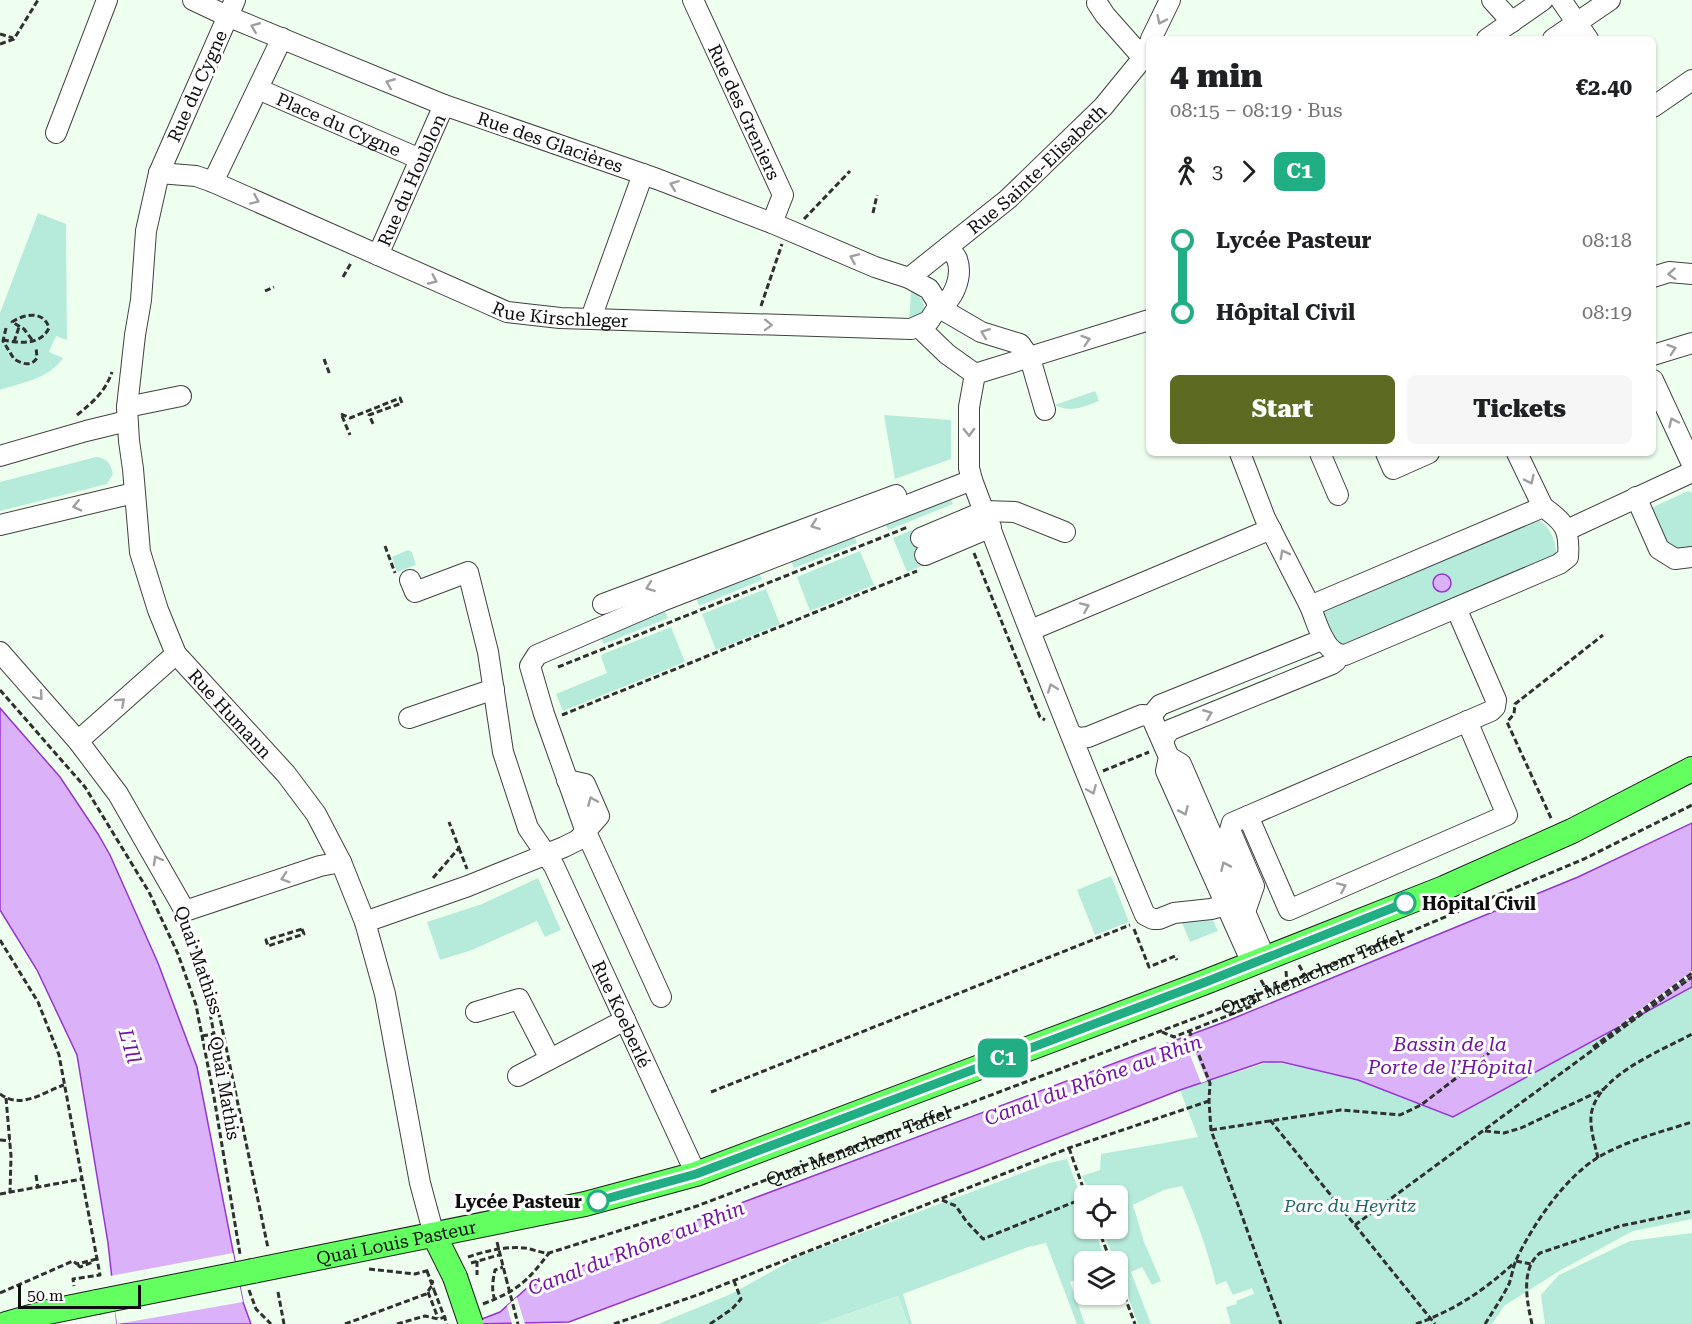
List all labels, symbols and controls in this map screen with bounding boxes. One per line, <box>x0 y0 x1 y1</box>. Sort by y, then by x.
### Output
one-way arrow <box>1156 13 1168 24</box>
one-way arrow <box>250 22 261 34</box>
street label: Rue du Cygne <box>163 27 231 145</box>
street label: Rue des Greniers <box>704 41 785 183</box>
text: 4 min <box>1170 56 1263 95</box>
text: €2.40 <box>1576 75 1632 100</box>
one-way arrow <box>385 78 396 90</box>
street label: Place du Cygne <box>273 88 404 160</box>
text: 08:15 – 08:19 · Bus <box>1170 98 1342 122</box>
street label: Rue Sainte-Elisabeth <box>963 99 1111 238</box>
street label: Rue des Glacières <box>474 107 626 177</box>
street label: Rue du Houblon <box>373 110 449 249</box>
icon: walk <box>1170 155 1203 188</box>
icon: forward <box>1232 155 1265 188</box>
text: 3 <box>1212 159 1223 183</box>
text: C1 <box>1286 159 1313 183</box>
one-way arrow <box>669 180 680 192</box>
one-way arrow <box>248 193 259 205</box>
text: Lycée Pasteur <box>1216 228 1372 253</box>
text: 08:18 <box>1582 228 1632 252</box>
one-way arrow <box>850 253 861 265</box>
one-way arrow <box>1668 267 1677 280</box>
one-way arrow <box>426 272 437 284</box>
street label: Rue Kirschleger <box>489 296 629 331</box>
text: Hôpital Civil <box>1216 300 1355 325</box>
text: 08:19 <box>1582 300 1632 324</box>
one-way arrow <box>764 319 773 331</box>
one-way arrow <box>980 328 991 340</box>
one-way arrow <box>1080 335 1091 347</box>
one-way arrow <box>1667 344 1677 356</box>
button: Start <box>1170 375 1395 444</box>
button: Tickets <box>1407 375 1632 444</box>
one-way arrow <box>1668 417 1680 428</box>
one-way arrow <box>963 427 976 436</box>
one-way arrow <box>1522 474 1534 485</box>
one-way arrow <box>72 499 82 512</box>
one-way arrow <box>811 518 822 530</box>
one-way arrow <box>1280 550 1291 561</box>
one-way arrow <box>645 579 655 592</box>
one-way arrow <box>1078 602 1089 614</box>
street label: Rue Humann <box>184 664 277 763</box>
one-way arrow <box>1046 683 1059 694</box>
one-way arrow <box>31 689 42 700</box>
one-way arrow <box>115 698 125 709</box>
one-way arrow <box>1203 709 1213 722</box>
one-way arrow <box>1085 784 1097 795</box>
one-way arrow <box>587 796 599 807</box>
one-way arrow <box>1177 805 1189 816</box>
one-way arrow <box>153 855 164 866</box>
one-way arrow <box>1220 862 1232 873</box>
one-way arrow <box>280 871 291 883</box>
one-way arrow <box>1336 882 1347 894</box>
marker: Hôpital Civil <box>1394 892 1416 914</box>
place label: Hôpital Civil <box>1422 893 1536 914</box>
street label: Quai Mathiss <box>171 903 227 1017</box>
street label: Quai Menachem Taffel <box>1218 925 1407 1018</box>
street label: Rue Koeberlé <box>588 957 656 1071</box>
water label: L'Ill <box>113 1025 146 1066</box>
water label: Canal du Rhône au Rhin <box>981 1029 1205 1131</box>
water label: Bassin de la Porte de l’Hôpital <box>1367 1032 1532 1079</box>
street label: Quai Mathis <box>206 1035 244 1141</box>
line badge: C1 <box>976 1038 1030 1078</box>
text: C1 <box>990 1046 1016 1070</box>
street label: Quai Menachem Taffel <box>763 1101 953 1190</box>
map controls <box>1074 1185 1128 1305</box>
button: locate <box>1074 1185 1128 1239</box>
marker: Lycée Pasteur <box>587 1190 609 1212</box>
place label: Lycée Pasteur <box>455 1191 582 1212</box>
park label: Parc du Heyritz <box>1283 1195 1416 1216</box>
water label: Canal du Rhône au Rhin <box>524 1196 748 1300</box>
street label: Quai Louis Pasteur <box>314 1216 478 1268</box>
button: layers <box>1074 1251 1128 1305</box>
scale bar <box>18 1282 141 1310</box>
text: 50 m <box>27 1286 64 1305</box>

